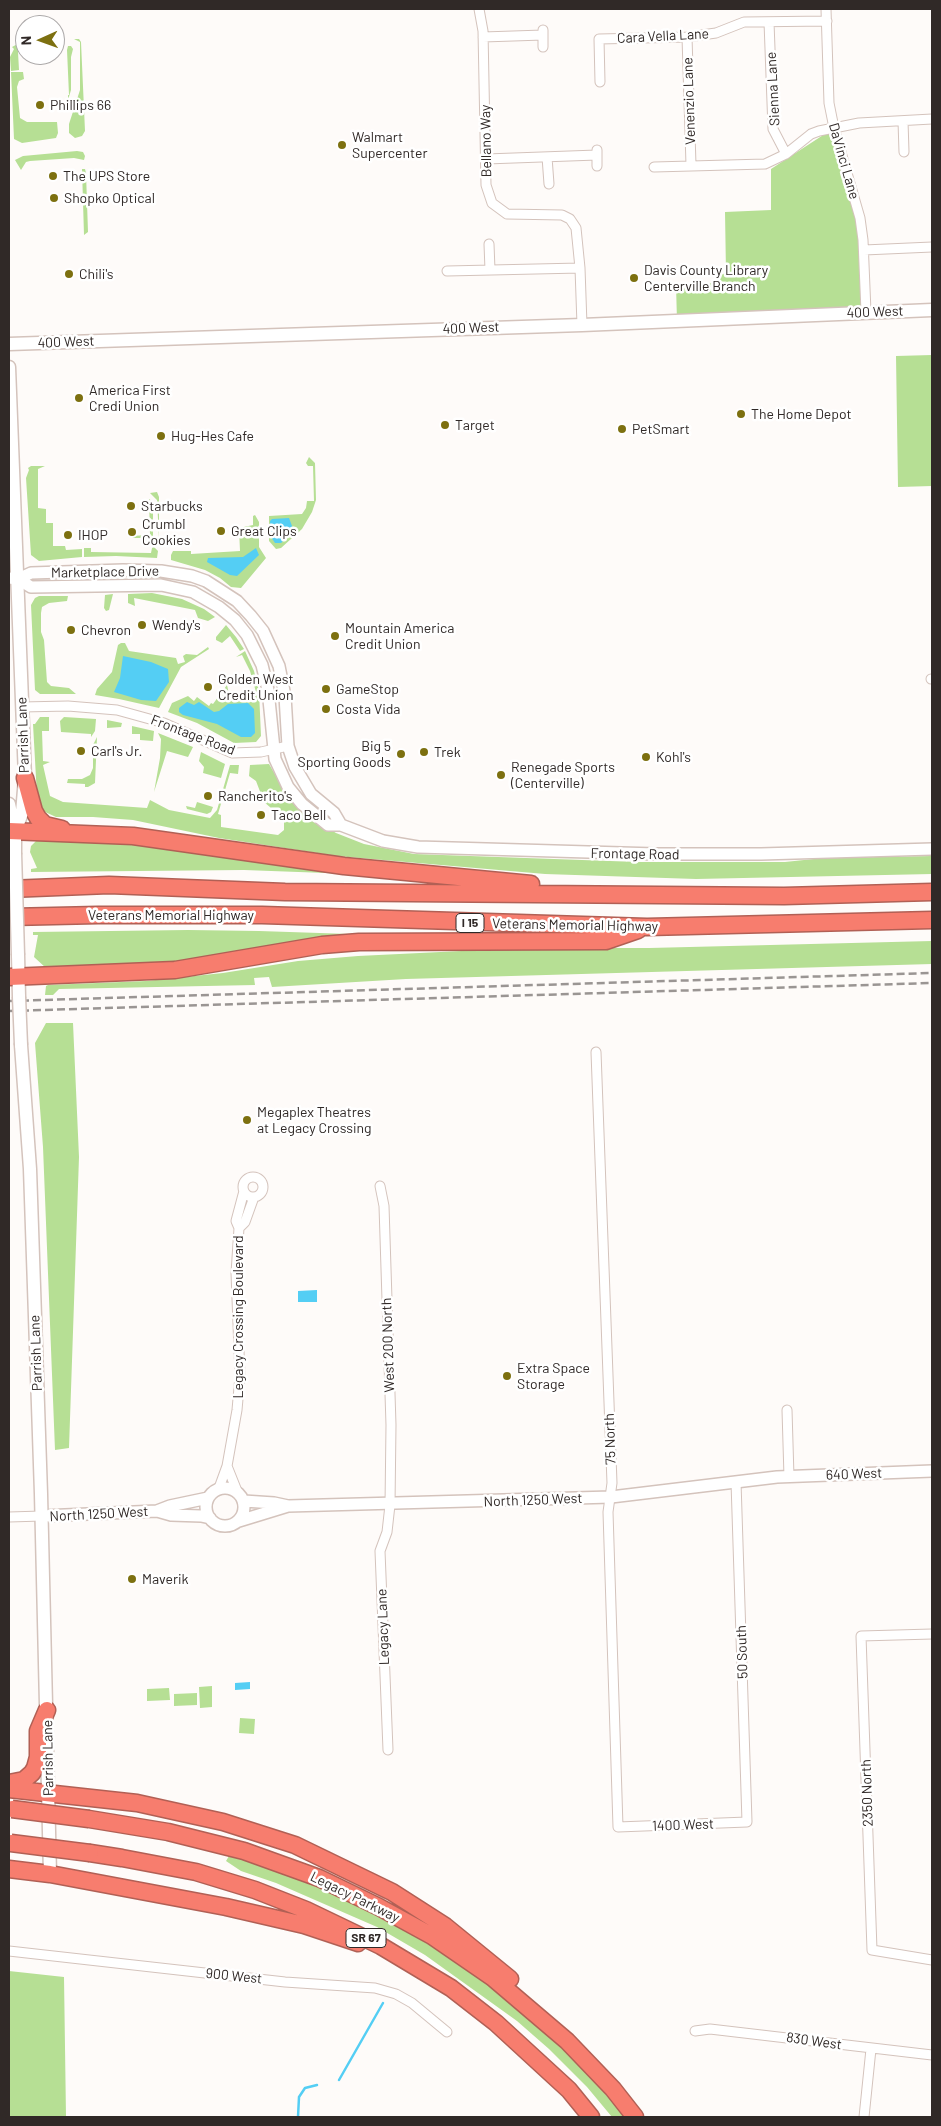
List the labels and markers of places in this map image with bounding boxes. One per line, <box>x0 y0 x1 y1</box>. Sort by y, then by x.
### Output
place label: Phillips 66 <box>50 97 111 113</box>
marker: Phillips 66 <box>34 99 46 111</box>
place label: Walmart Supercenter <box>352 129 427 162</box>
marker: Walmart Supercenter <box>336 139 348 151</box>
place label: The UPS Store <box>63 168 150 184</box>
marker: The UPS Store <box>47 170 59 182</box>
place label: Shopko Optical <box>64 190 155 206</box>
marker: Shopko Optical <box>48 192 60 204</box>
place label: Davis County Library Centerville Branch <box>644 262 768 294</box>
place label: Chili's <box>79 266 114 282</box>
marker: Chili's <box>63 268 75 280</box>
marker: Davis County Library Centerville Branch <box>628 272 640 284</box>
place label: America First Credi Union <box>89 382 171 414</box>
marker: America First Credi Union <box>73 392 85 404</box>
place label: The Home Depot <box>751 406 852 422</box>
marker: The Home Depot <box>735 408 747 420</box>
place label: Target <box>455 417 495 433</box>
marker: Target <box>439 419 451 431</box>
place label: PetSmart <box>632 421 690 437</box>
marker: PetSmart <box>616 423 628 435</box>
place label: Hug-Hes Cafe <box>171 428 254 444</box>
marker: Hug-Hes Cafe <box>155 430 167 442</box>
place label: Starbucks <box>141 498 203 514</box>
marker: Starbucks <box>125 500 137 512</box>
place label: Crumbl Cookies <box>142 516 190 548</box>
place label: Great Clips <box>231 523 297 539</box>
marker: Great Clips <box>215 525 227 537</box>
marker: Crumbl Cookies <box>126 526 138 538</box>
place label: IHOP <box>78 527 108 543</box>
marker: IHOP <box>62 529 74 541</box>
place label: Wendy's <box>152 617 201 633</box>
marker: Wendy's <box>136 619 148 631</box>
place label: Mountain America Credit Union <box>345 620 454 652</box>
place label: Chevron <box>81 622 131 638</box>
marker: Chevron <box>65 624 77 636</box>
marker: Mountain America Credit Union <box>329 630 341 642</box>
place label: Golden West Credit Union <box>218 671 294 704</box>
marker: Golden West Credit Union <box>202 681 214 693</box>
place label: GameStop <box>336 681 399 697</box>
marker: GameStop <box>320 683 332 695</box>
place label: Costa Vida <box>336 701 400 717</box>
marker: Costa Vida <box>320 703 332 715</box>
place label: Big 5 Sporting Goods <box>298 738 391 770</box>
place label: Carl's Jr. <box>91 743 142 759</box>
place label: Trek <box>434 744 461 760</box>
marker: Carl's Jr. <box>75 745 87 757</box>
marker: Trek <box>418 746 430 758</box>
marker: Big 5 Sporting Goods <box>395 748 407 760</box>
place label: Kohl's <box>656 749 691 765</box>
marker: Kohl's <box>640 751 652 763</box>
place label: Renegade Sports (Centerville) <box>511 759 615 792</box>
marker: Renegade Sports (Centerville) <box>495 769 507 781</box>
place label: Rancherito's <box>218 788 293 804</box>
marker: Rancherito's <box>202 790 214 802</box>
place label: Taco Bell <box>271 807 326 823</box>
marker: Taco Bell <box>255 809 267 821</box>
place label: Megaplex Theatres at Legacy Crossing <box>257 1104 372 1136</box>
marker: Megaplex Theatres at Legacy Crossing <box>241 1114 253 1126</box>
place label: Extra Space Storage <box>517 1360 590 1392</box>
marker: Extra Space Storage <box>501 1370 513 1382</box>
place label: Maverik <box>142 1571 189 1587</box>
marker: Maverik <box>126 1573 138 1585</box>

